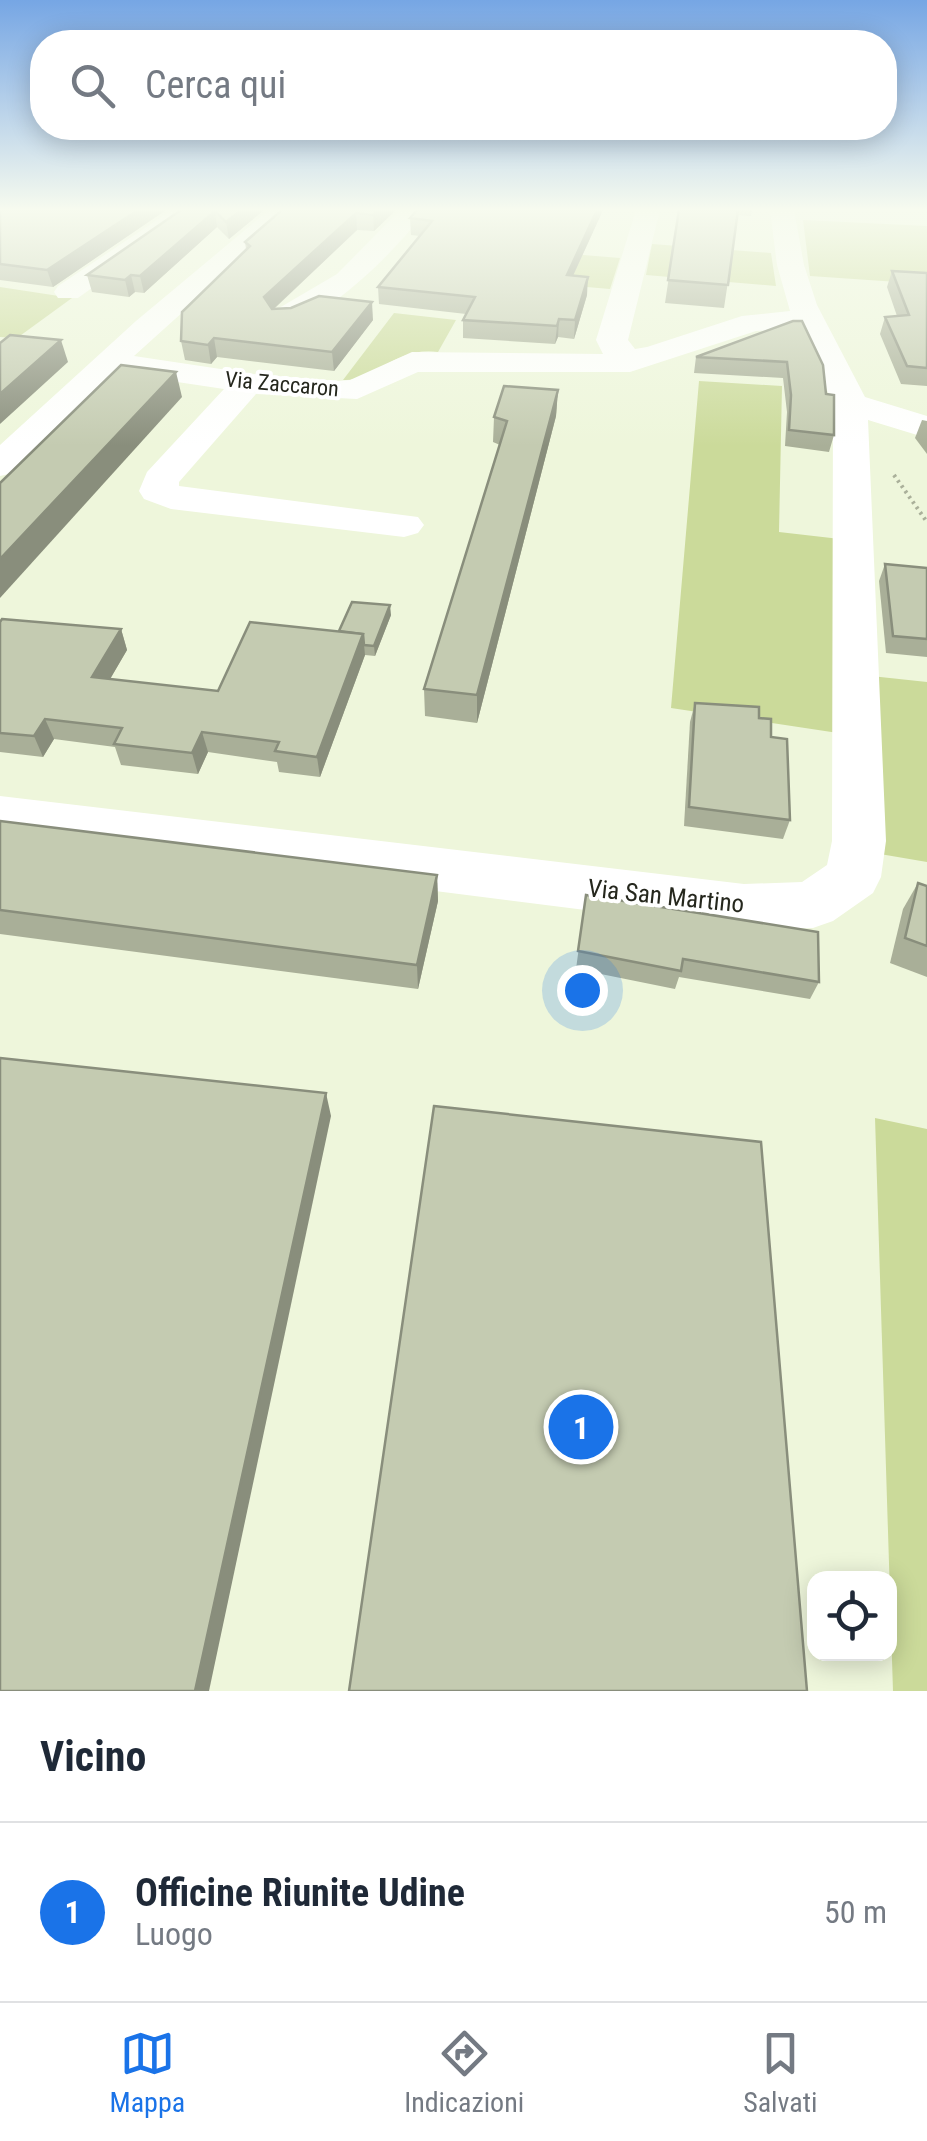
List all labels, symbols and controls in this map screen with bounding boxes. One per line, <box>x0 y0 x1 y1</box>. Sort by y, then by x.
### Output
search box <box>30 30 897 140</box>
icon: search <box>65 58 120 113</box>
text: Cerca qui <box>145 63 286 107</box>
street label: Via Zaccaron <box>224 367 340 401</box>
street label: Via San Martino <box>586 873 746 919</box>
your location <box>557 965 608 1016</box>
pin: 1 <box>548 1390 614 1464</box>
map controls <box>807 1571 897 1661</box>
button: locate <box>807 1571 897 1661</box>
text: Vicino <box>40 1732 146 1781</box>
text: Officine Riunite Udine <box>135 1871 465 1915</box>
text: 1 <box>64 1893 81 1931</box>
text: 50 m <box>824 1893 887 1931</box>
text: Luogo <box>135 1915 213 1953</box>
tab: Mappa <box>110 2026 185 2119</box>
tab: Indicazioni <box>404 2026 524 2119</box>
tab: Salvati <box>743 2026 817 2119</box>

